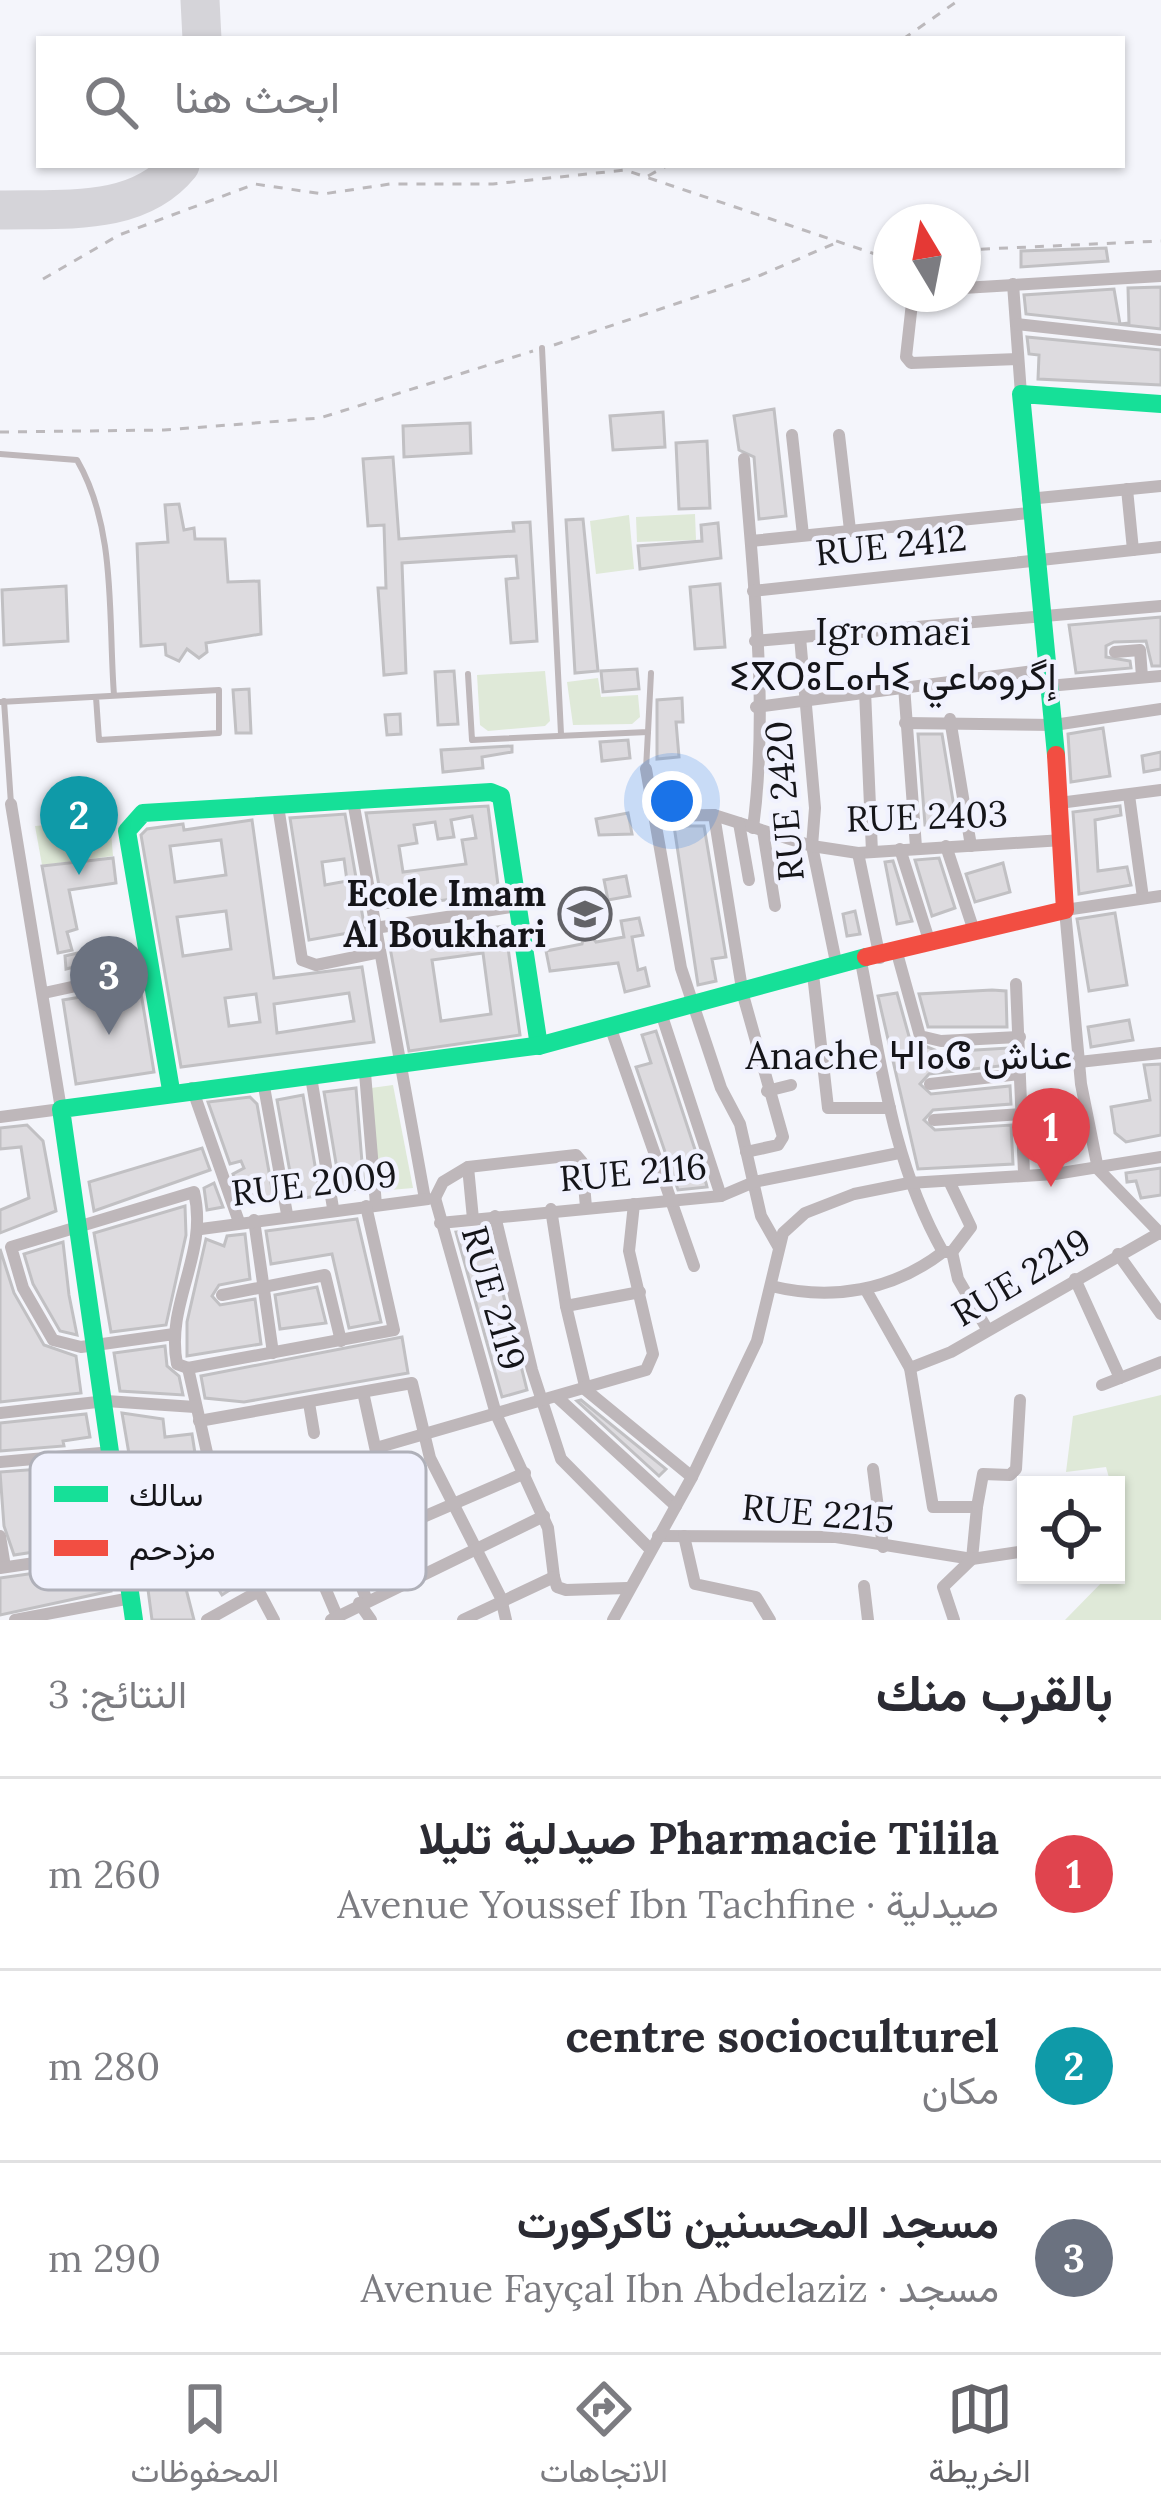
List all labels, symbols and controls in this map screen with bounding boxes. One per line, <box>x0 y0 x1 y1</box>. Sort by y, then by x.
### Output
search box <box>36 36 1125 168</box>
text: ابحث هنا <box>174 68 340 125</box>
icon: search <box>78 69 144 135</box>
north arrow <box>873 204 981 312</box>
street label: RUE 2412 <box>813 514 969 576</box>
district label: Igromaɛi ⵉⴳⵔⵓⵎⴰⵄⵉ إگروماعي <box>729 606 1057 708</box>
street label: RUE 2420 <box>754 719 814 883</box>
your location <box>642 771 702 831</box>
pin: 2 <box>40 776 118 875</box>
street label: RUE 2403 <box>845 790 1009 842</box>
place label: Ecole Imam Al Boukhari <box>343 870 546 957</box>
school or university icon: Ecole Imam Al Boukhari <box>557 886 613 942</box>
pin: 3 <box>70 936 148 1035</box>
district label: Anache ⵖⵏⴰⵛ عناش <box>744 1030 1073 1080</box>
pin: 1 <box>1012 1088 1090 1187</box>
street label: RUE 2116 <box>557 1143 709 1201</box>
street label: RUE 2009 <box>229 1150 399 1216</box>
street label: RUE 2219 <box>943 1218 1099 1336</box>
street label: RUE 2119 <box>452 1221 536 1375</box>
legend <box>30 1452 426 1590</box>
text: سالك <box>129 1473 203 1515</box>
map controls <box>1017 1476 1125 1584</box>
button: locate <box>1017 1476 1125 1584</box>
street label: RUE 2215 <box>740 1483 896 1543</box>
text: مزدحم <box>129 1527 216 1570</box>
text: بالقرب منك <box>876 1660 1113 1725</box>
text: النتائج: 3 <box>48 1669 187 1719</box>
text: Pharmacie Tilila صيدلية تليلا <box>418 1809 999 1866</box>
text: 260 m <box>48 1849 161 1899</box>
text: 1 <box>1066 1849 1082 1899</box>
text: صيدلية · Avenue Youssef Ibn Tachfine <box>337 1879 999 1929</box>
text: centre socioculturel <box>566 2007 999 2064</box>
text: 280 m <box>48 2041 160 2091</box>
text: 2 <box>1064 2041 1084 2091</box>
text: مكان <box>922 2065 999 2115</box>
text: مسجد المحسنين تاكركورت <box>517 2193 999 2250</box>
text: 290 m <box>48 2233 161 2283</box>
text: 3 <box>1063 2233 1085 2283</box>
text: مسجد · Avenue Fayçal Ibn Abdelaziz <box>361 2263 999 2313</box>
tab: المحفوظات <box>130 2376 279 2500</box>
tab: الاتجاهات <box>540 2376 668 2500</box>
tab: الخريطة <box>929 2376 1031 2500</box>

